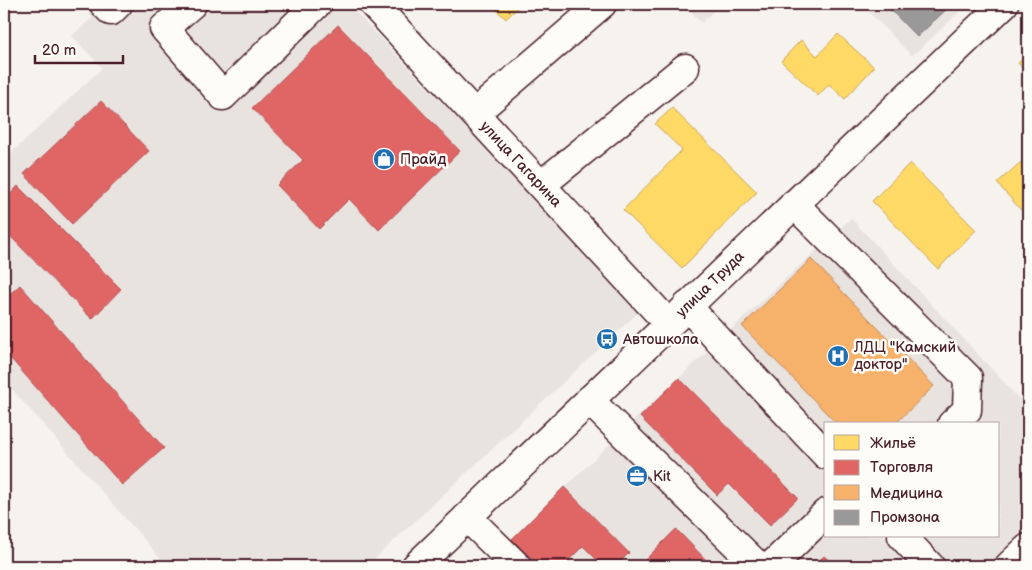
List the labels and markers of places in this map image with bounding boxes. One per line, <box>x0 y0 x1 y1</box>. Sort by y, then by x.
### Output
shop icon: Прайд <box>372 147 396 171</box>
place label: Прайд <box>400 150 446 169</box>
bus stop icon: Автошкола <box>595 327 619 351</box>
place label: Автошкола <box>622 330 699 349</box>
place label: ЛДЦ "Камский доктор" <box>853 338 956 374</box>
hospital icon: ЛДЦ "Камский доктор" <box>826 344 850 368</box>
office icon: Kit <box>625 464 649 488</box>
place label: Kit <box>653 467 671 486</box>

